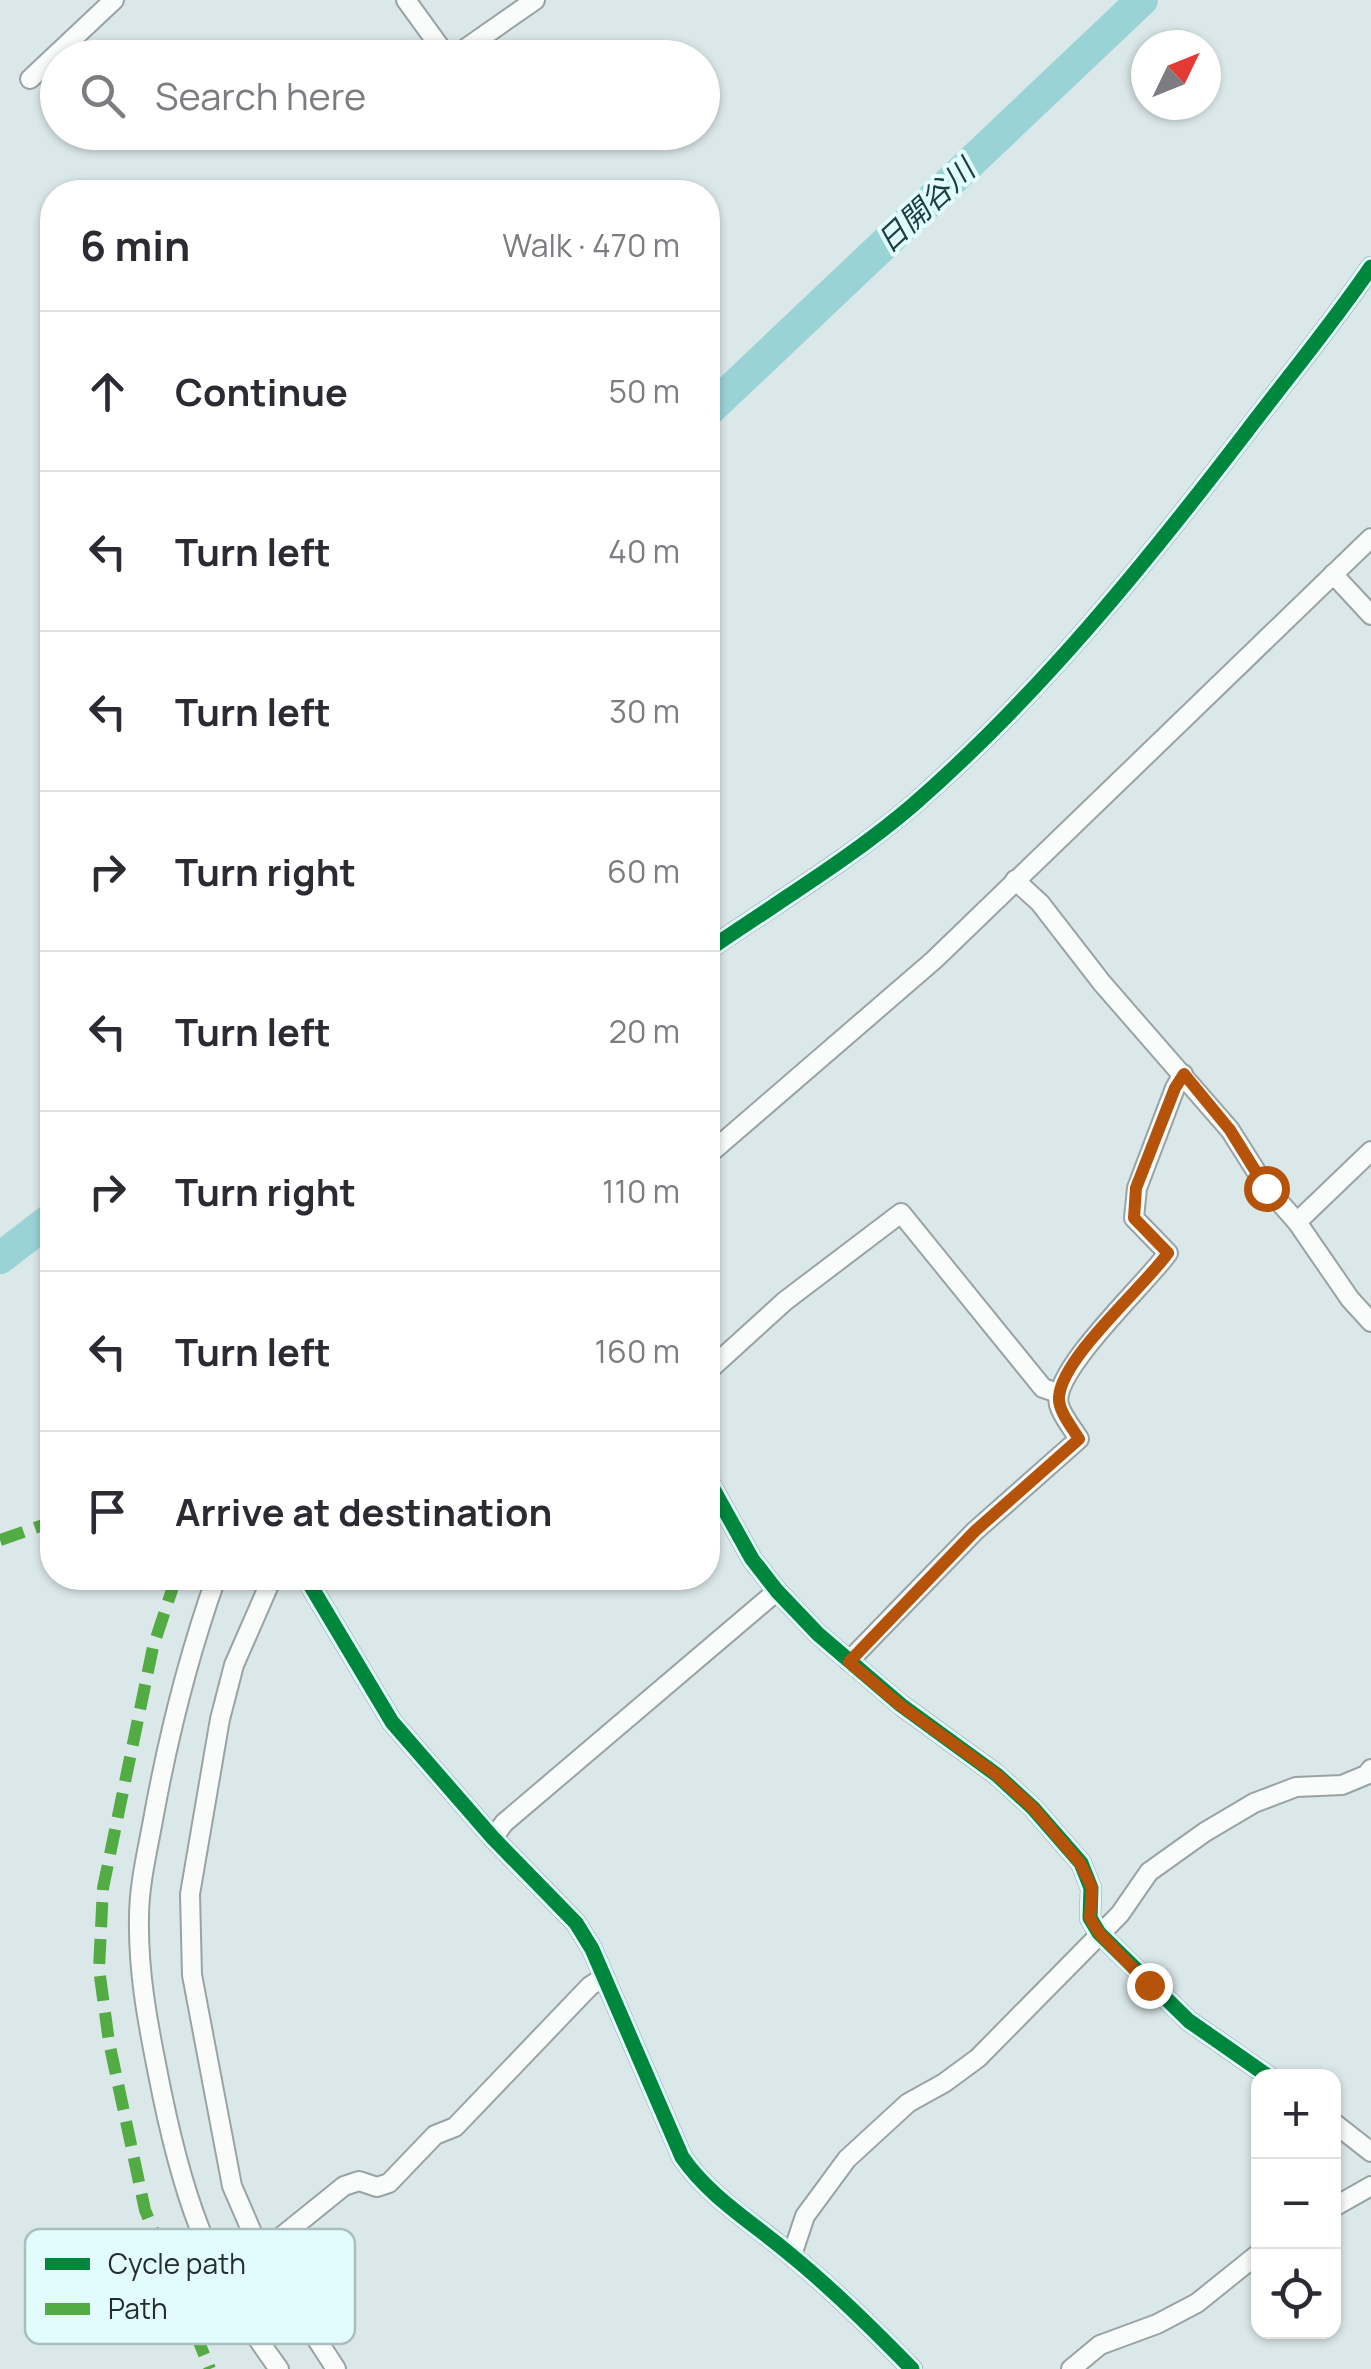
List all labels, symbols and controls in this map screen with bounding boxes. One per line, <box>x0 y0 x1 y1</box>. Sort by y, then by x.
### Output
north arrow <box>1131 30 1221 120</box>
search box <box>40 40 720 150</box>
icon: search <box>75 68 130 123</box>
text: Search here <box>155 69 366 121</box>
water label: 日開谷川 <box>867 147 985 261</box>
text: 6 min <box>80 216 190 274</box>
text: Walk · 470 m <box>502 223 680 267</box>
icon: ahead <box>80 364 135 419</box>
text: Continue <box>175 365 348 417</box>
text: 50 m <box>608 369 680 413</box>
icon: left <box>80 524 135 579</box>
text: Turn left <box>175 525 331 577</box>
text: 40 m <box>608 529 680 573</box>
icon: left <box>80 684 135 739</box>
text: Turn left <box>175 685 331 737</box>
text: 30 m <box>609 689 680 733</box>
icon: right <box>80 844 135 899</box>
text: Turn right <box>175 845 356 897</box>
text: 60 m <box>607 849 680 893</box>
icon: left <box>80 1004 135 1059</box>
text: Turn left <box>175 1005 331 1057</box>
text: 20 m <box>609 1009 680 1053</box>
icon: right <box>80 1164 135 1219</box>
text: Turn right <box>175 1165 356 1217</box>
route start <box>1244 1166 1290 1212</box>
text: 110 m <box>602 1169 680 1213</box>
icon: left <box>80 1324 135 1379</box>
text: Turn left <box>175 1325 331 1377</box>
text: 160 m <box>595 1329 680 1373</box>
icon: arrive <box>80 1484 135 1539</box>
text: Arrive at destination <box>175 1485 552 1537</box>
route end <box>1127 1963 1173 2009</box>
map controls <box>1251 2069 1341 2339</box>
button: + <box>1251 2069 1341 2159</box>
button: − <box>1251 2159 1341 2249</box>
legend <box>25 2229 355 2344</box>
text: Cycle path <box>108 2244 246 2282</box>
button: locate <box>1251 2249 1341 2339</box>
text: Path <box>108 2289 168 2327</box>

